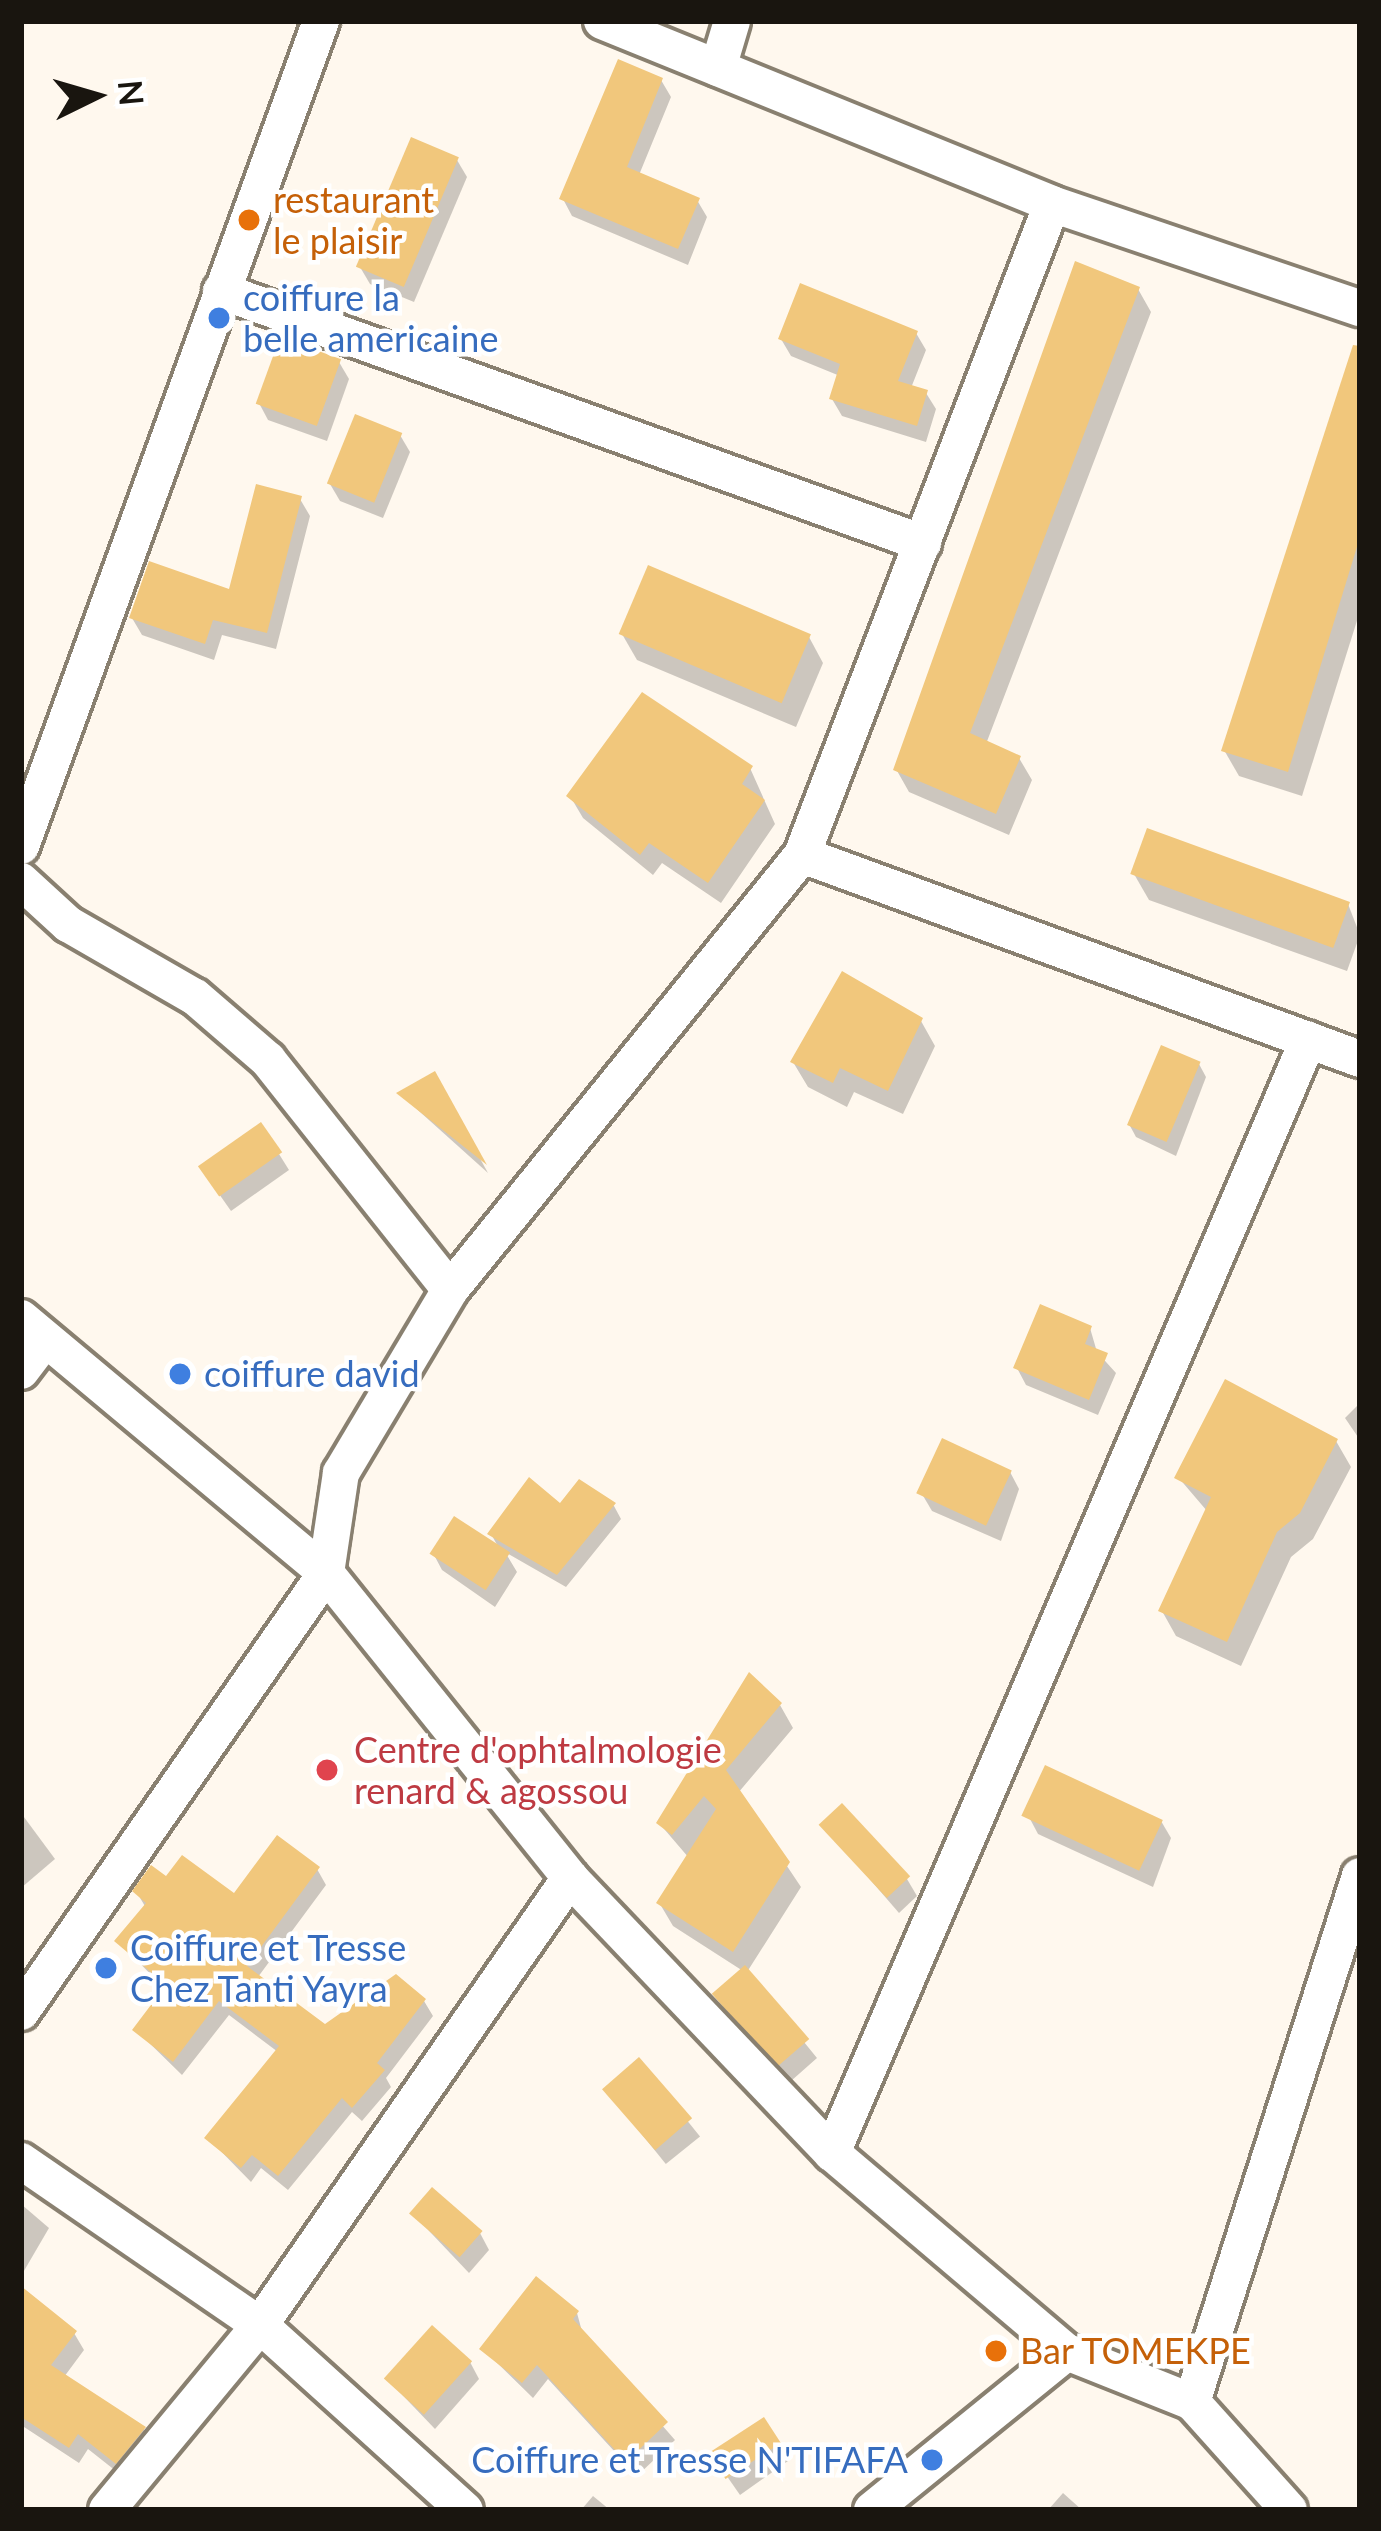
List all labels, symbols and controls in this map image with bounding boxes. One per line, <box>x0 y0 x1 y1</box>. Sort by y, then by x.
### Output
north arrow <box>36 36 156 156</box>
text: N <box>111 78 153 107</box>
place label: restaurant le plaisir <box>273 177 434 262</box>
marker: restaurant le plaisir <box>236 207 262 233</box>
place label: coiffure la belle americaine <box>243 275 498 360</box>
marker: coiffure la belle americaine <box>206 305 232 331</box>
place label: coiffure david <box>204 1352 420 1396</box>
marker: coiffure david <box>167 1361 193 1387</box>
place label: Centre d'ophtalmologie renard & agossou <box>354 1727 722 1812</box>
marker: Centre d'ophtalmologie renard & agossou <box>311 1754 343 1786</box>
place label: Coiffure et Tresse Chez Tanti Yayra <box>130 1925 407 2010</box>
marker: Coiffure et Tresse Chez Tanti Yayra <box>93 1955 119 1981</box>
place label: Bar TOMEKPE <box>1020 2329 1253 2373</box>
marker: Bar TOMEKPE <box>983 2338 1009 2364</box>
place label: Coiffure et Tresse N'TIFAFA <box>470 2438 908 2482</box>
marker: Coiffure et Tresse N'TIFAFA <box>919 2447 945 2473</box>

